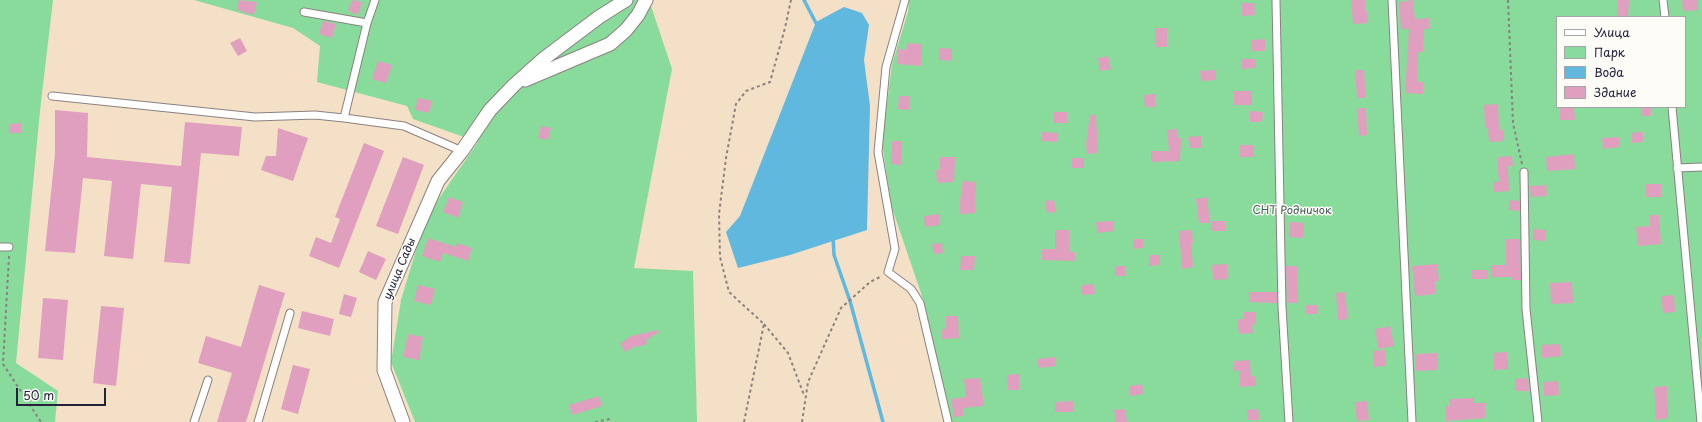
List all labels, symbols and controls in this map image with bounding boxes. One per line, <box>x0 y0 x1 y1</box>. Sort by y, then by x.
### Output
legend <box>1556 16 1686 108</box>
text: Улица <box>1594 23 1630 41</box>
text: Парк <box>1594 43 1625 61</box>
text: Вода <box>1594 63 1624 81</box>
text: Здание <box>1594 83 1636 101</box>
park label: СНТ Родничок <box>1253 204 1331 218</box>
street label: улица Сады <box>381 236 419 302</box>
scale bar <box>18 380 108 406</box>
text: 50 m <box>23 386 54 404</box>

